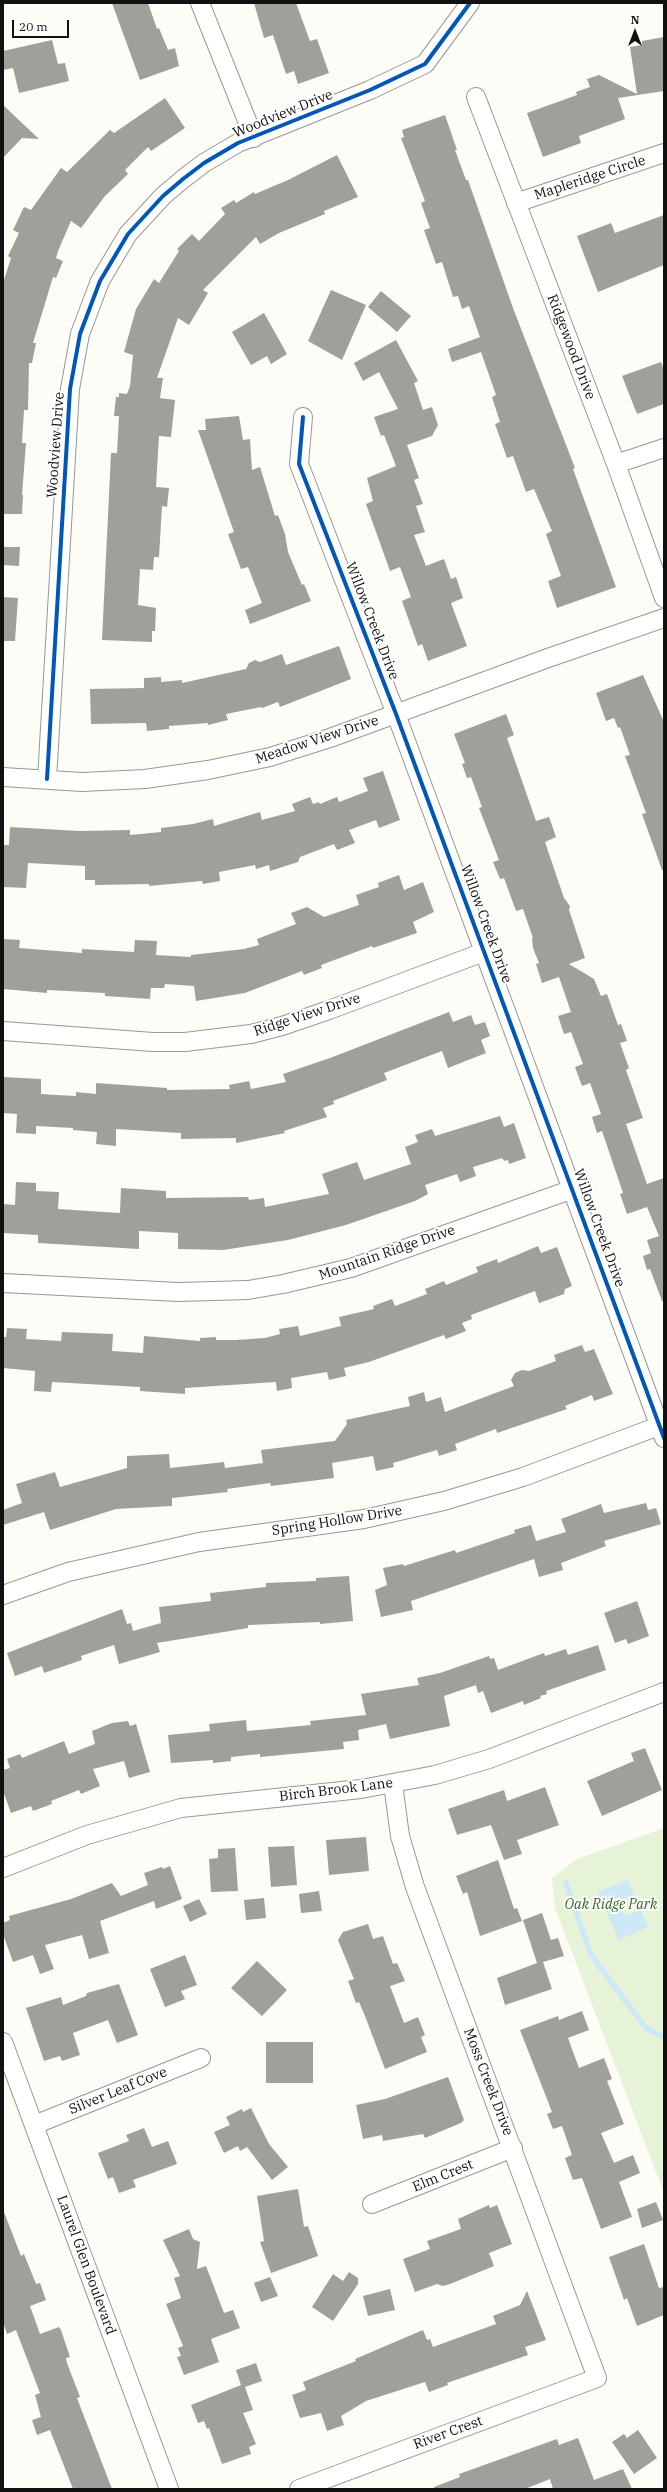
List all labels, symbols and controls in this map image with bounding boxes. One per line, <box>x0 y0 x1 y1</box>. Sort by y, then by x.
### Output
scale bar <box>14 12 71 38</box>
north arrow <box>615 12 655 52</box>
text: N <box>631 13 639 27</box>
text: 20 m <box>19 19 48 34</box>
street label: Woodview Drive <box>231 86 335 142</box>
street label: Mapleridge Circle <box>532 152 648 204</box>
street label: Ridgewood Drive <box>543 292 599 402</box>
street label: Woodview Drive <box>44 391 68 499</box>
street label: Willow Creek Drive <box>342 560 402 682</box>
street label: Meadow View Drive <box>253 712 381 768</box>
street label: Willow Creek Drive <box>457 862 515 986</box>
street label: Ridge View Drive <box>252 990 362 1040</box>
street label: Willow Creek Drive <box>570 1166 628 1290</box>
street label: Mountain Ridge Drive <box>317 1222 457 1284</box>
street label: Spring Hollow Drive <box>271 1502 403 1540</box>
street label: Birch Brook Lane <box>278 1775 394 1805</box>
park label: Oak Ridge Park <box>565 1897 657 1913</box>
street label: Moss Creek Drive <box>460 2026 516 2138</box>
street label: Silver Leaf Cove <box>67 2064 169 2118</box>
street label: Elm Crest <box>410 2156 476 2196</box>
street label: Laurel Glen Boulevard <box>53 2193 119 2337</box>
street label: River Crest <box>411 2413 485 2453</box>

